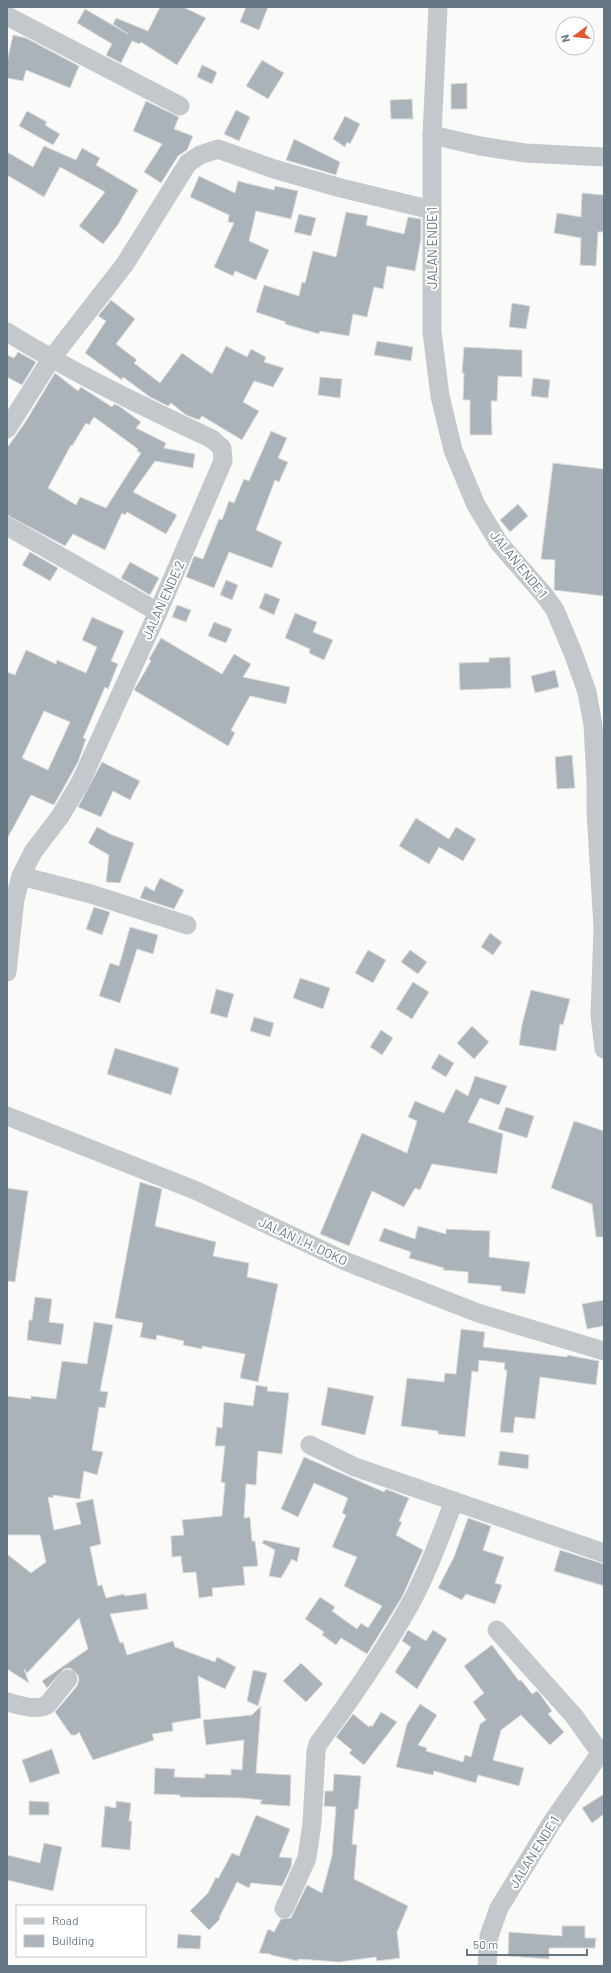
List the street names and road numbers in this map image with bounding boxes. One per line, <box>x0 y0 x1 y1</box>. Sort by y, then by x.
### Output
street label: JALAN ENDE 1 <box>424 207 440 289</box>
street label: JALAN ENDE 1 <box>487 527 551 601</box>
street label: JALAN ENDE 2 <box>139 558 187 642</box>
street label: JALAN I.H. DOKO <box>256 1213 350 1269</box>
street label: JALAN ENDE 1 <box>505 1813 563 1891</box>

